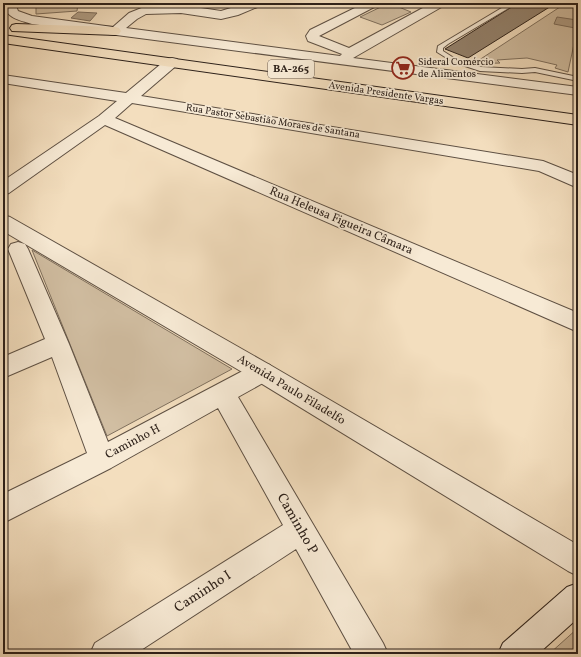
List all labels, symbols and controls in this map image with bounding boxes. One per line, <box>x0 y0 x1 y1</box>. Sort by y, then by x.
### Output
supermarket icon: Sideral Comércio de Alimentos <box>390 55 416 81</box>
place label: Sideral Comércio de Alimentos <box>418 55 494 81</box>
road number: BA-265 <box>268 60 314 78</box>
street label: Avenida Presidente Vargas <box>328 78 444 108</box>
street label: Rua Pastor Sebastião Moraes de Santana <box>185 100 361 142</box>
street label: Rua Heleusa Figueira Câmara <box>267 183 415 259</box>
street label: Avenida Paulo Filadelfo <box>234 351 348 429</box>
street label: Caminho H <box>103 421 163 463</box>
street label: Caminho P <box>272 490 322 558</box>
street label: Caminho I <box>171 566 235 618</box>

